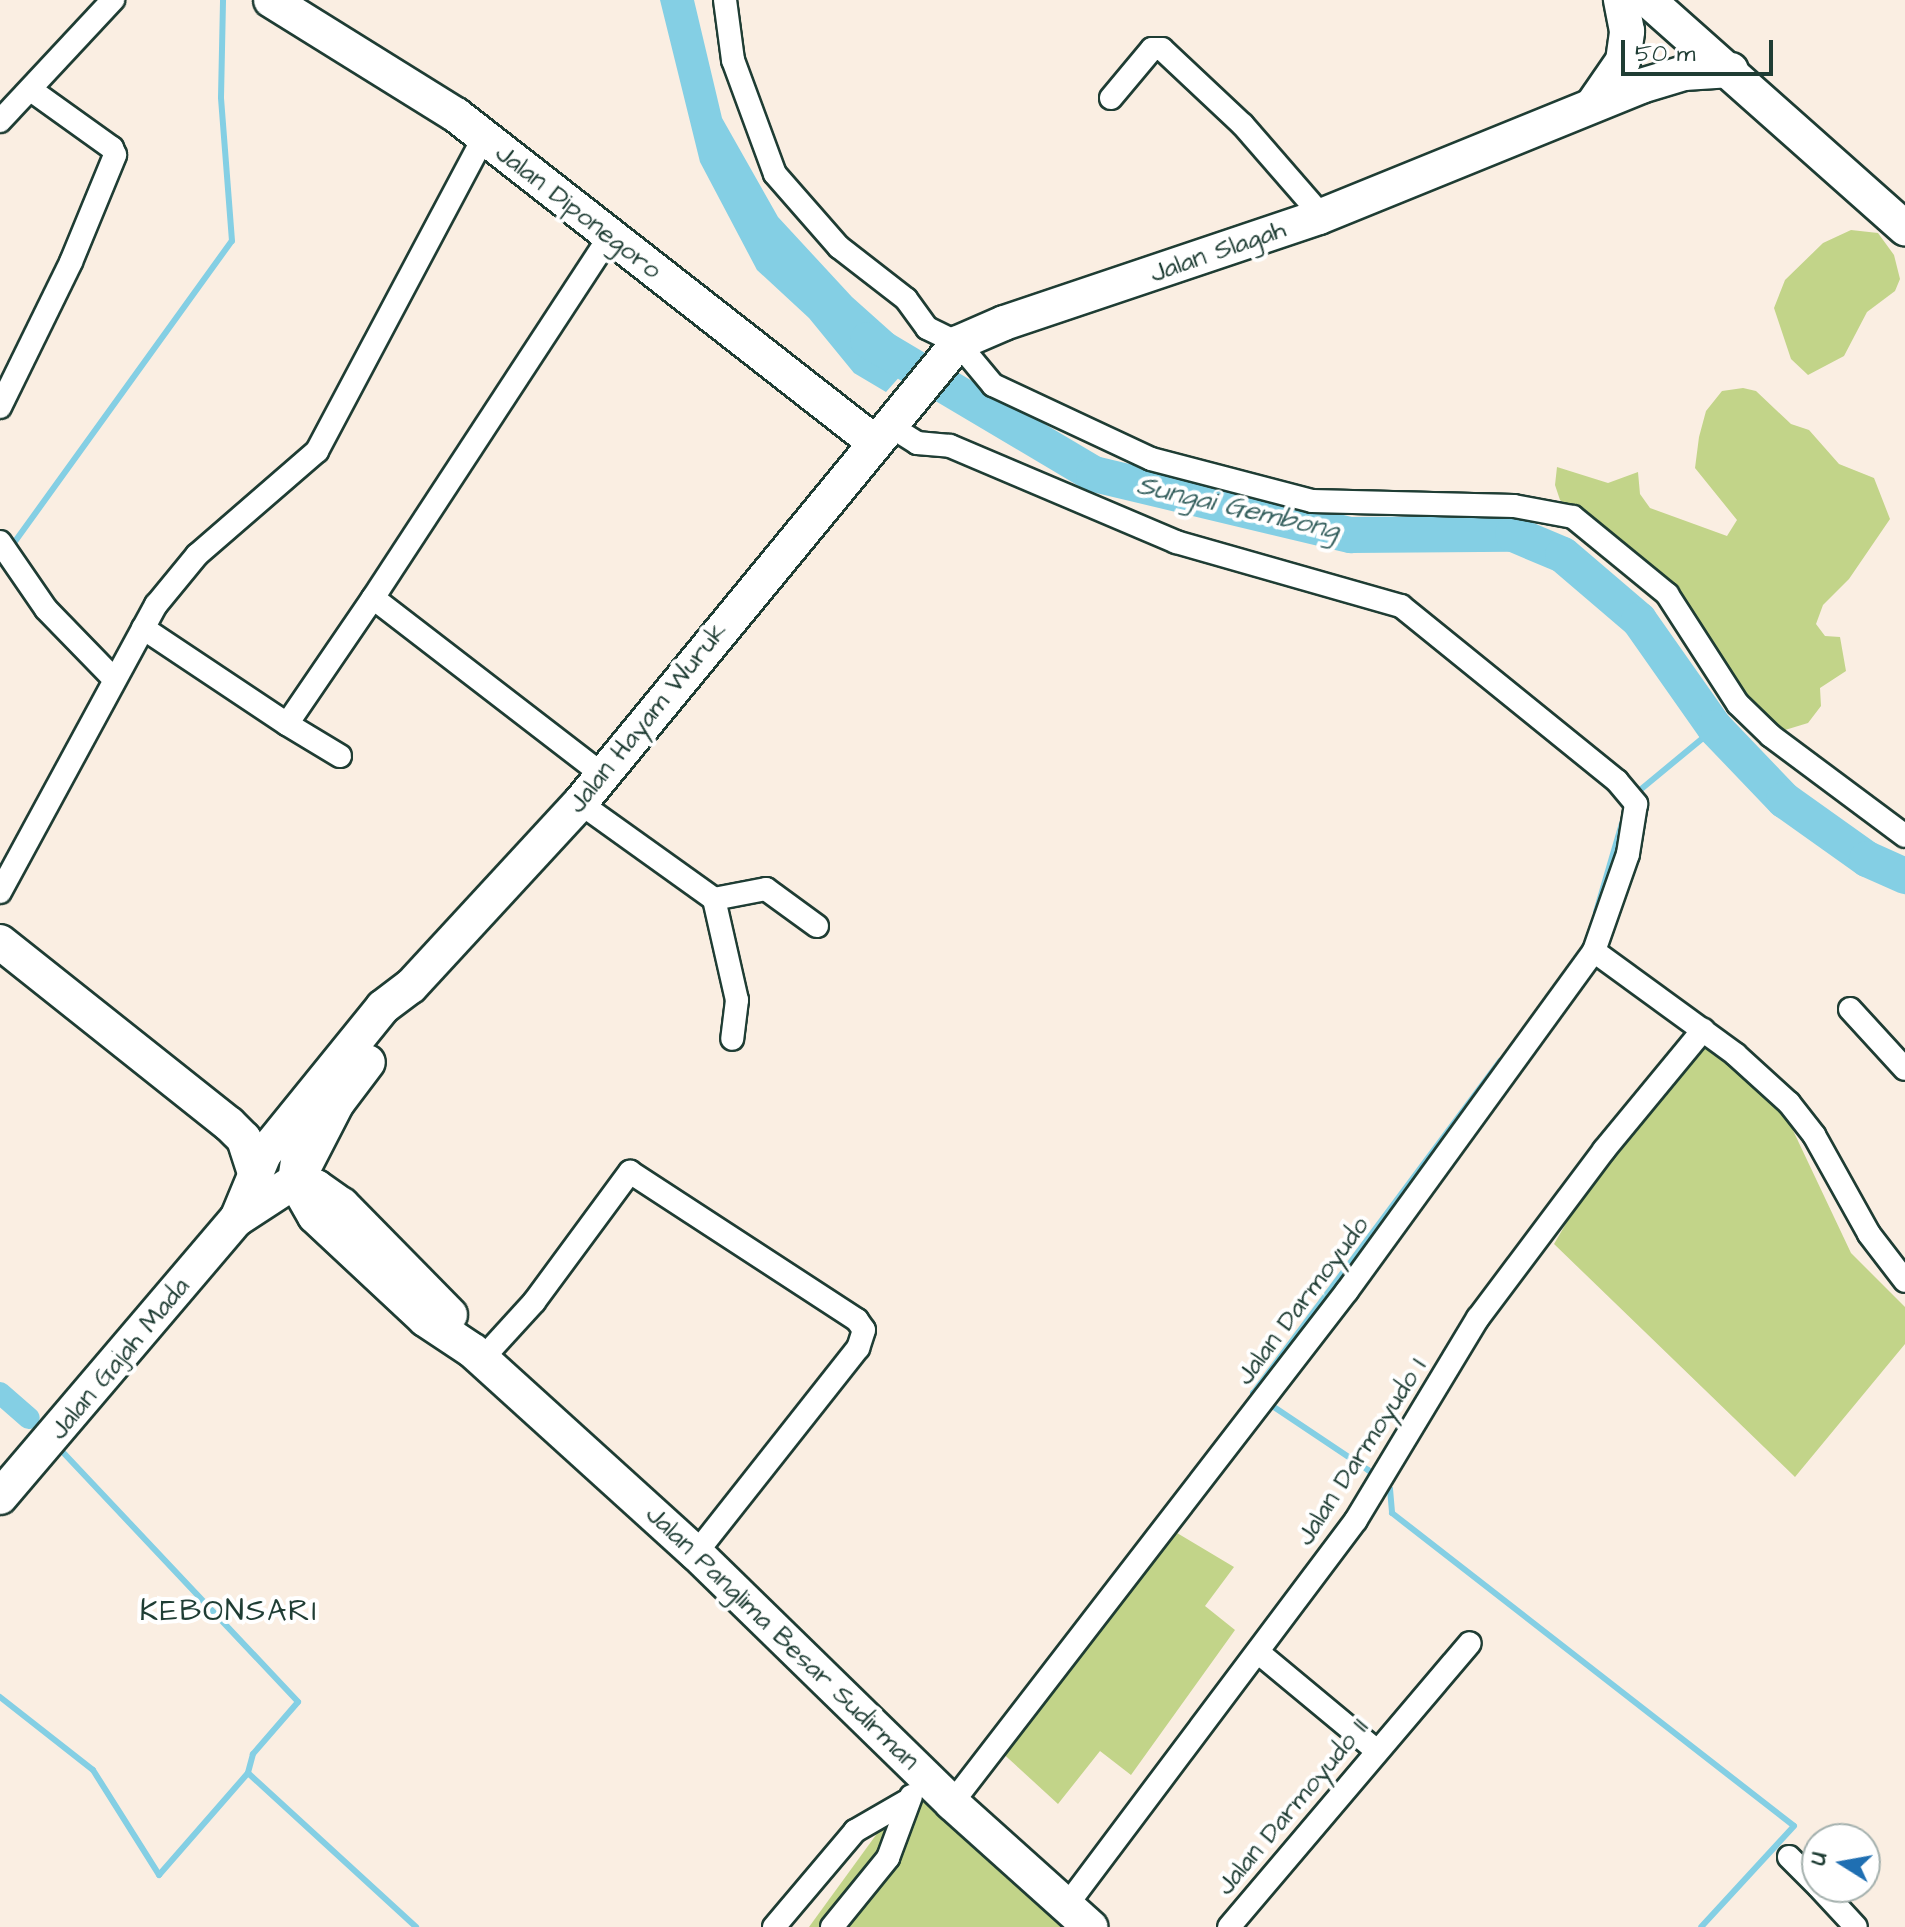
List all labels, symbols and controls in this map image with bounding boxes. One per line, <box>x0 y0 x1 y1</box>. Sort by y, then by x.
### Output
scale bar <box>1625 24 1777 74</box>
text: 50 m <box>1635 37 1695 71</box>
street label: Jalan Diponegoro <box>489 138 667 286</box>
street label: Jalan Slagah <box>1146 214 1290 290</box>
water label: Sungai Gembong <box>1134 468 1342 548</box>
street label: Jalan Hayam Wuruk <box>562 616 734 820</box>
street label: Jalan Darmoyudo <box>1230 1211 1376 1391</box>
street label: Jalan Gajah Mada <box>43 1272 197 1446</box>
street label: Jalan Darmoyudo I <box>1290 1353 1434 1551</box>
street label: Jalan Panglima Besar Sudirman <box>639 1499 925 1777</box>
district label: KEBONSARI <box>140 1593 318 1629</box>
street label: Jalan Darmoyudo II <box>1210 1712 1376 1902</box>
north arrow <box>1801 1823 1881 1903</box>
text: U <box>1803 1850 1835 1868</box>

